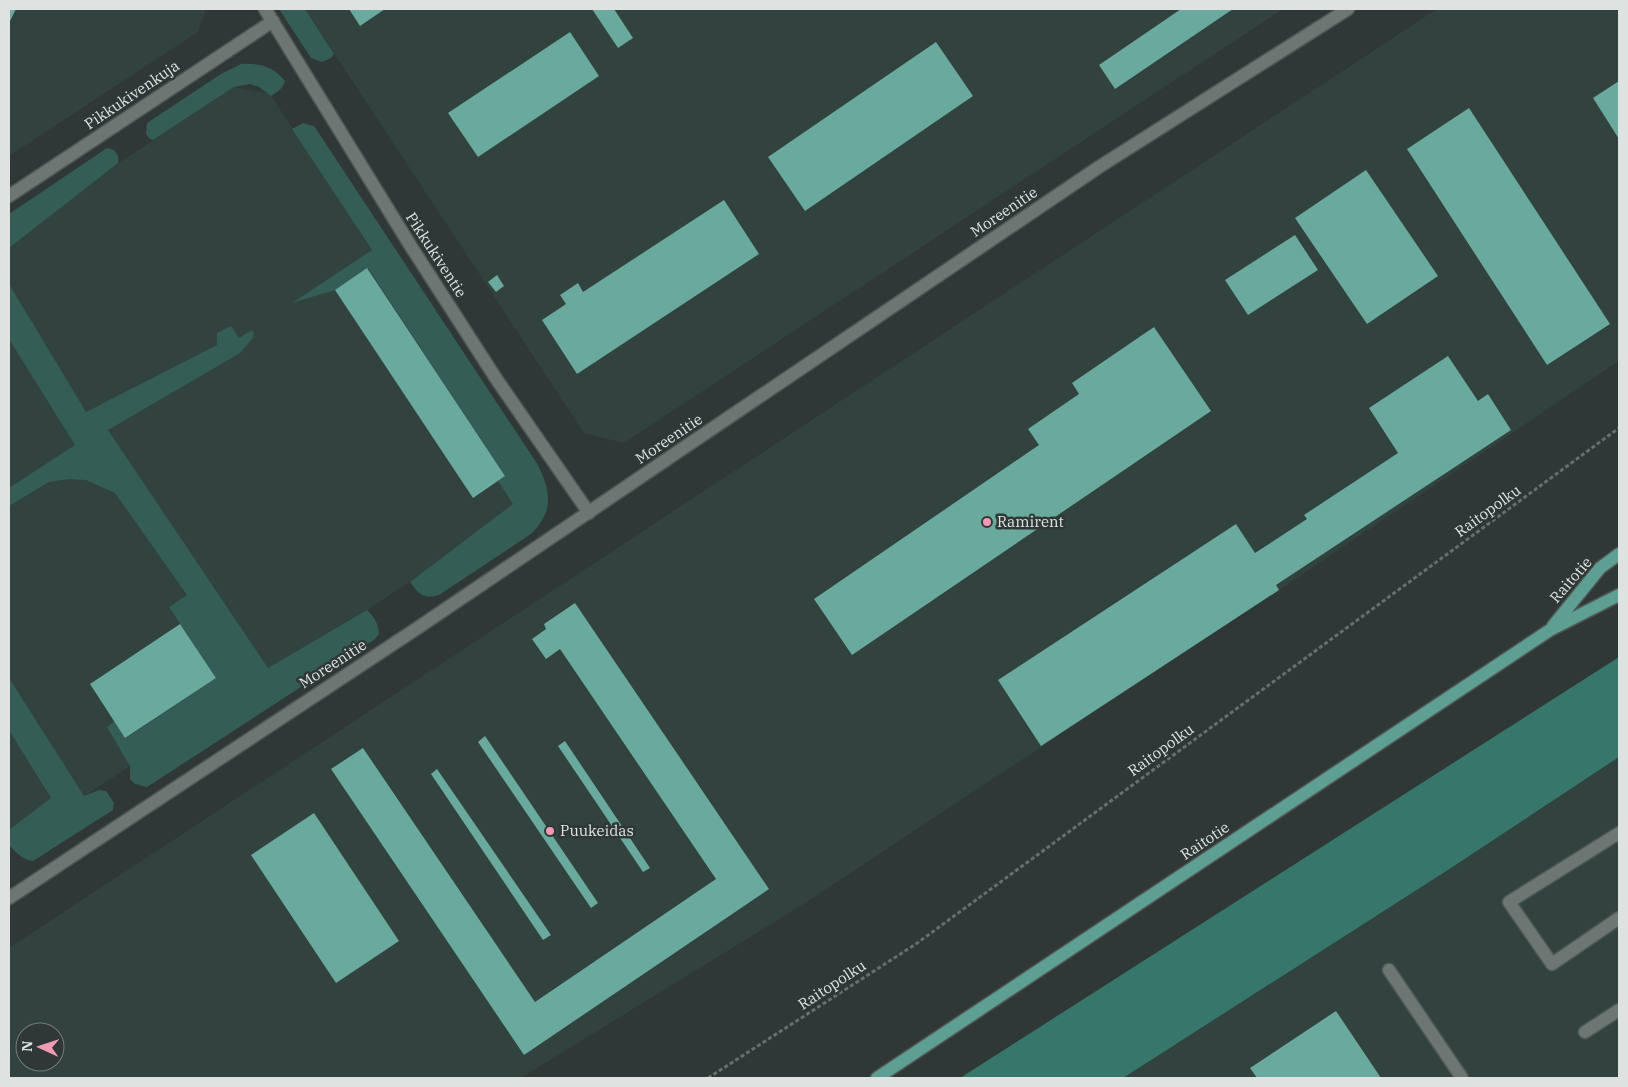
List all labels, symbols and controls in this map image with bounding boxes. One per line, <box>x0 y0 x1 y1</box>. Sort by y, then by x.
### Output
street label: Pikkukivenkuja <box>81 56 183 133</box>
street label: Moreenitie <box>967 182 1041 241</box>
street label: Pikkukiventie <box>402 209 471 301</box>
street label: Moreenitie <box>632 409 706 468</box>
street label: Raitopolku <box>1451 480 1524 541</box>
place label: Ramirent <box>997 512 1064 531</box>
marker: Ramirent <box>981 516 993 528</box>
street label: Raitotie <box>1545 553 1596 607</box>
street label: Moreenitie <box>295 635 370 692</box>
street label: Raitopolku <box>1124 719 1197 780</box>
street label: Raitotie <box>1177 817 1233 864</box>
place label: Puukeidas <box>560 821 634 840</box>
marker: Puukeidas <box>544 825 556 837</box>
street label: Raitopolku <box>794 956 869 1014</box>
north arrow <box>15 1022 65 1072</box>
text: N <box>18 1040 36 1052</box>

